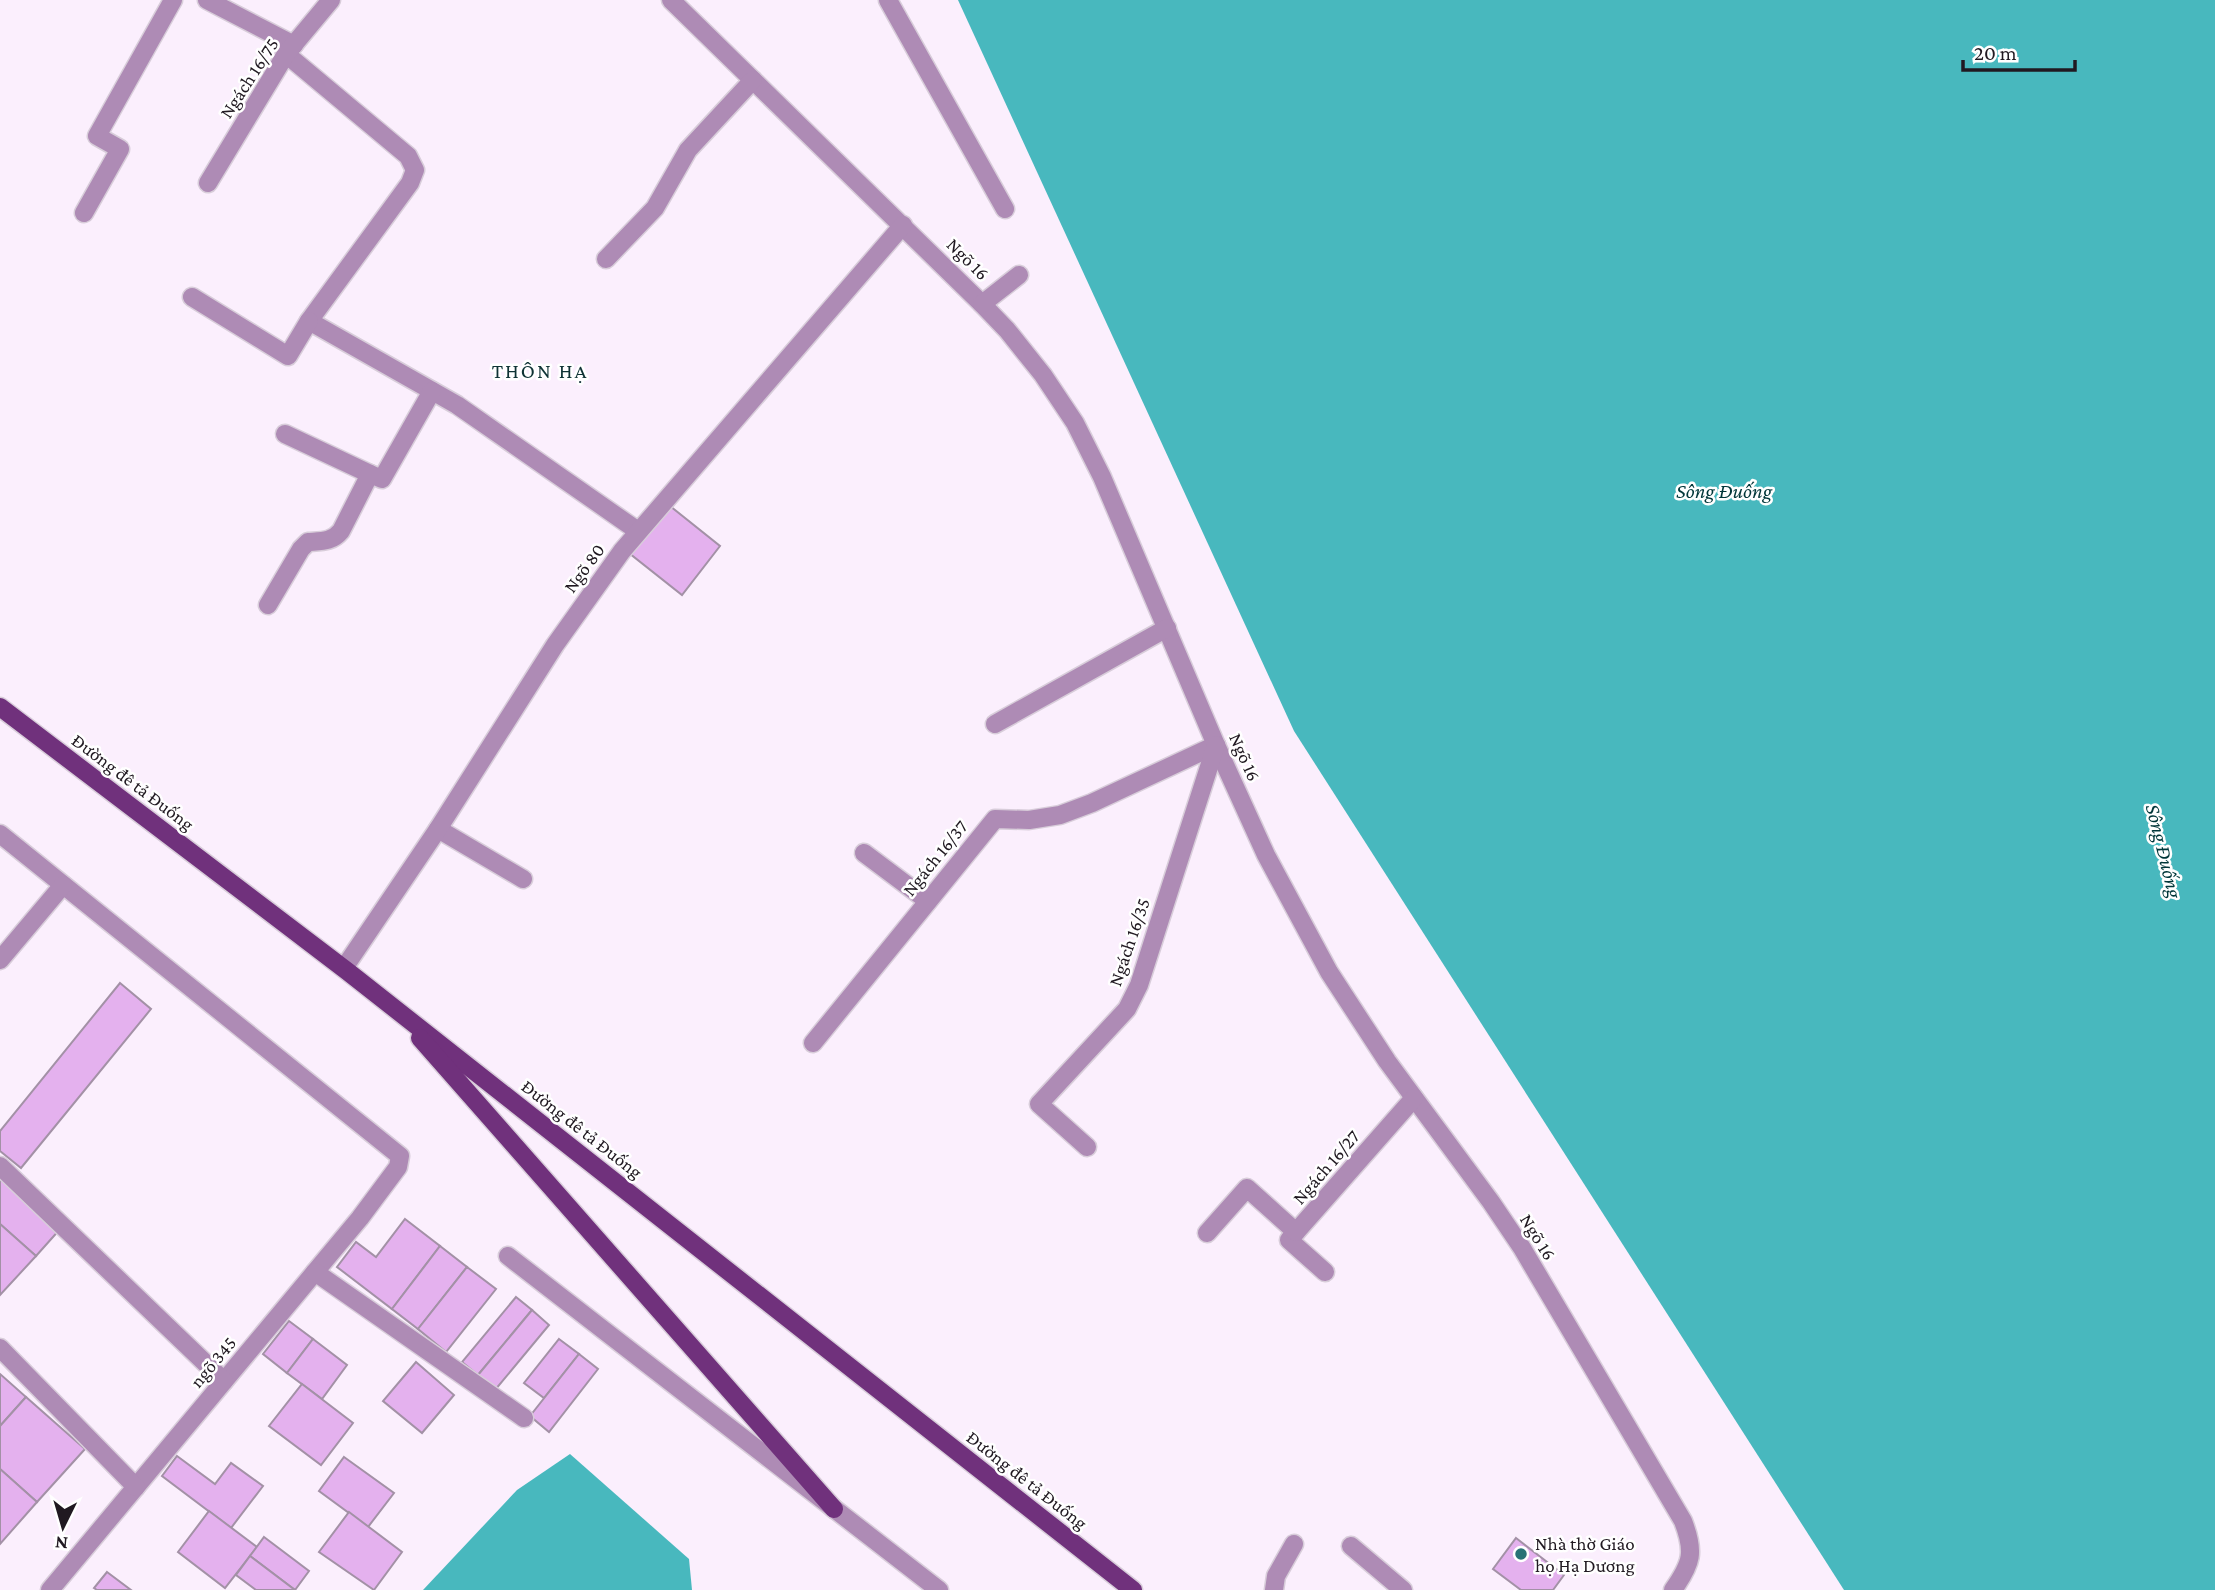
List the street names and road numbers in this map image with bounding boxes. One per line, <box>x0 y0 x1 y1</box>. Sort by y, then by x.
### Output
street label: Ngách 16/75 <box>215 34 283 122</box>
street label: Ngõ 16 <box>943 234 993 284</box>
street label: Ngõ 80 <box>559 539 609 597</box>
street label: Đường đê tả Đuống <box>68 729 198 835</box>
street label: Ngõ 16 <box>1225 730 1265 784</box>
street label: Ngách 16/37 <box>898 816 972 900</box>
street label: Ngách 16/35 <box>1104 895 1154 989</box>
street label: Đường đê tả Đuống <box>518 1075 646 1183</box>
street label: Ngách 16/27 <box>1288 1125 1364 1208</box>
street label: Ngõ 16 <box>1516 1210 1560 1264</box>
street label: ngõ 345 <box>186 1332 240 1392</box>
street label: Đường đê tả Đuống <box>963 1426 1091 1534</box>

